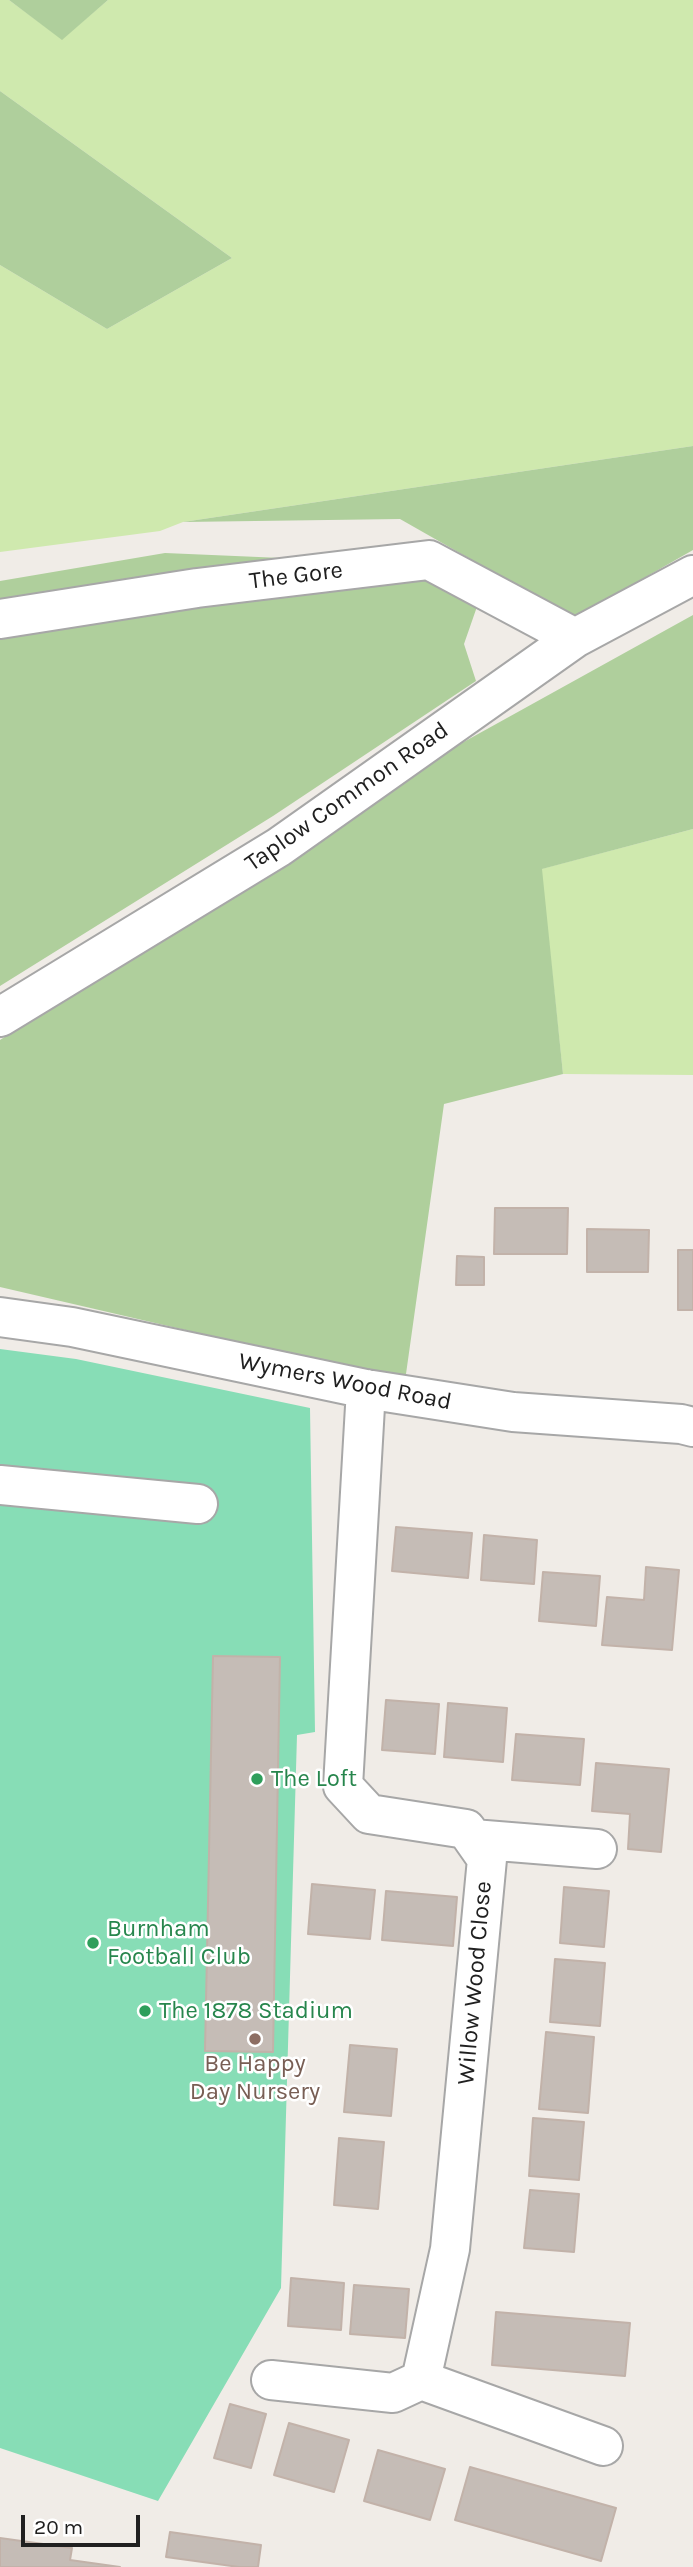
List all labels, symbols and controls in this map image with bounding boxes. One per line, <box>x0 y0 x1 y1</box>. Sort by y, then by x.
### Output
street label: The Gore <box>248 556 344 596</box>
street label: Taplow Common Road <box>240 716 454 878</box>
street label: Wymers Wood Road <box>236 1347 454 1417</box>
place label: The Loft <box>271 1765 357 1793</box>
marker: The Loft <box>249 1771 265 1787</box>
street label: Willow Wood Close <box>452 1880 498 2086</box>
place label: Burnham Football Club <box>107 1915 251 1971</box>
marker: Burnham Football Club <box>85 1935 101 1951</box>
place label: The 1878 Stadium <box>159 1997 353 2025</box>
marker: The 1878 Stadium <box>137 2003 153 2019</box>
marker: Be Happy Day Nursery <box>247 2031 263 2047</box>
place label: Be Happy Day Nursery <box>190 2050 320 2106</box>
scale bar <box>24 2500 144 2544</box>
text: 20 m <box>34 2515 83 2539</box>

